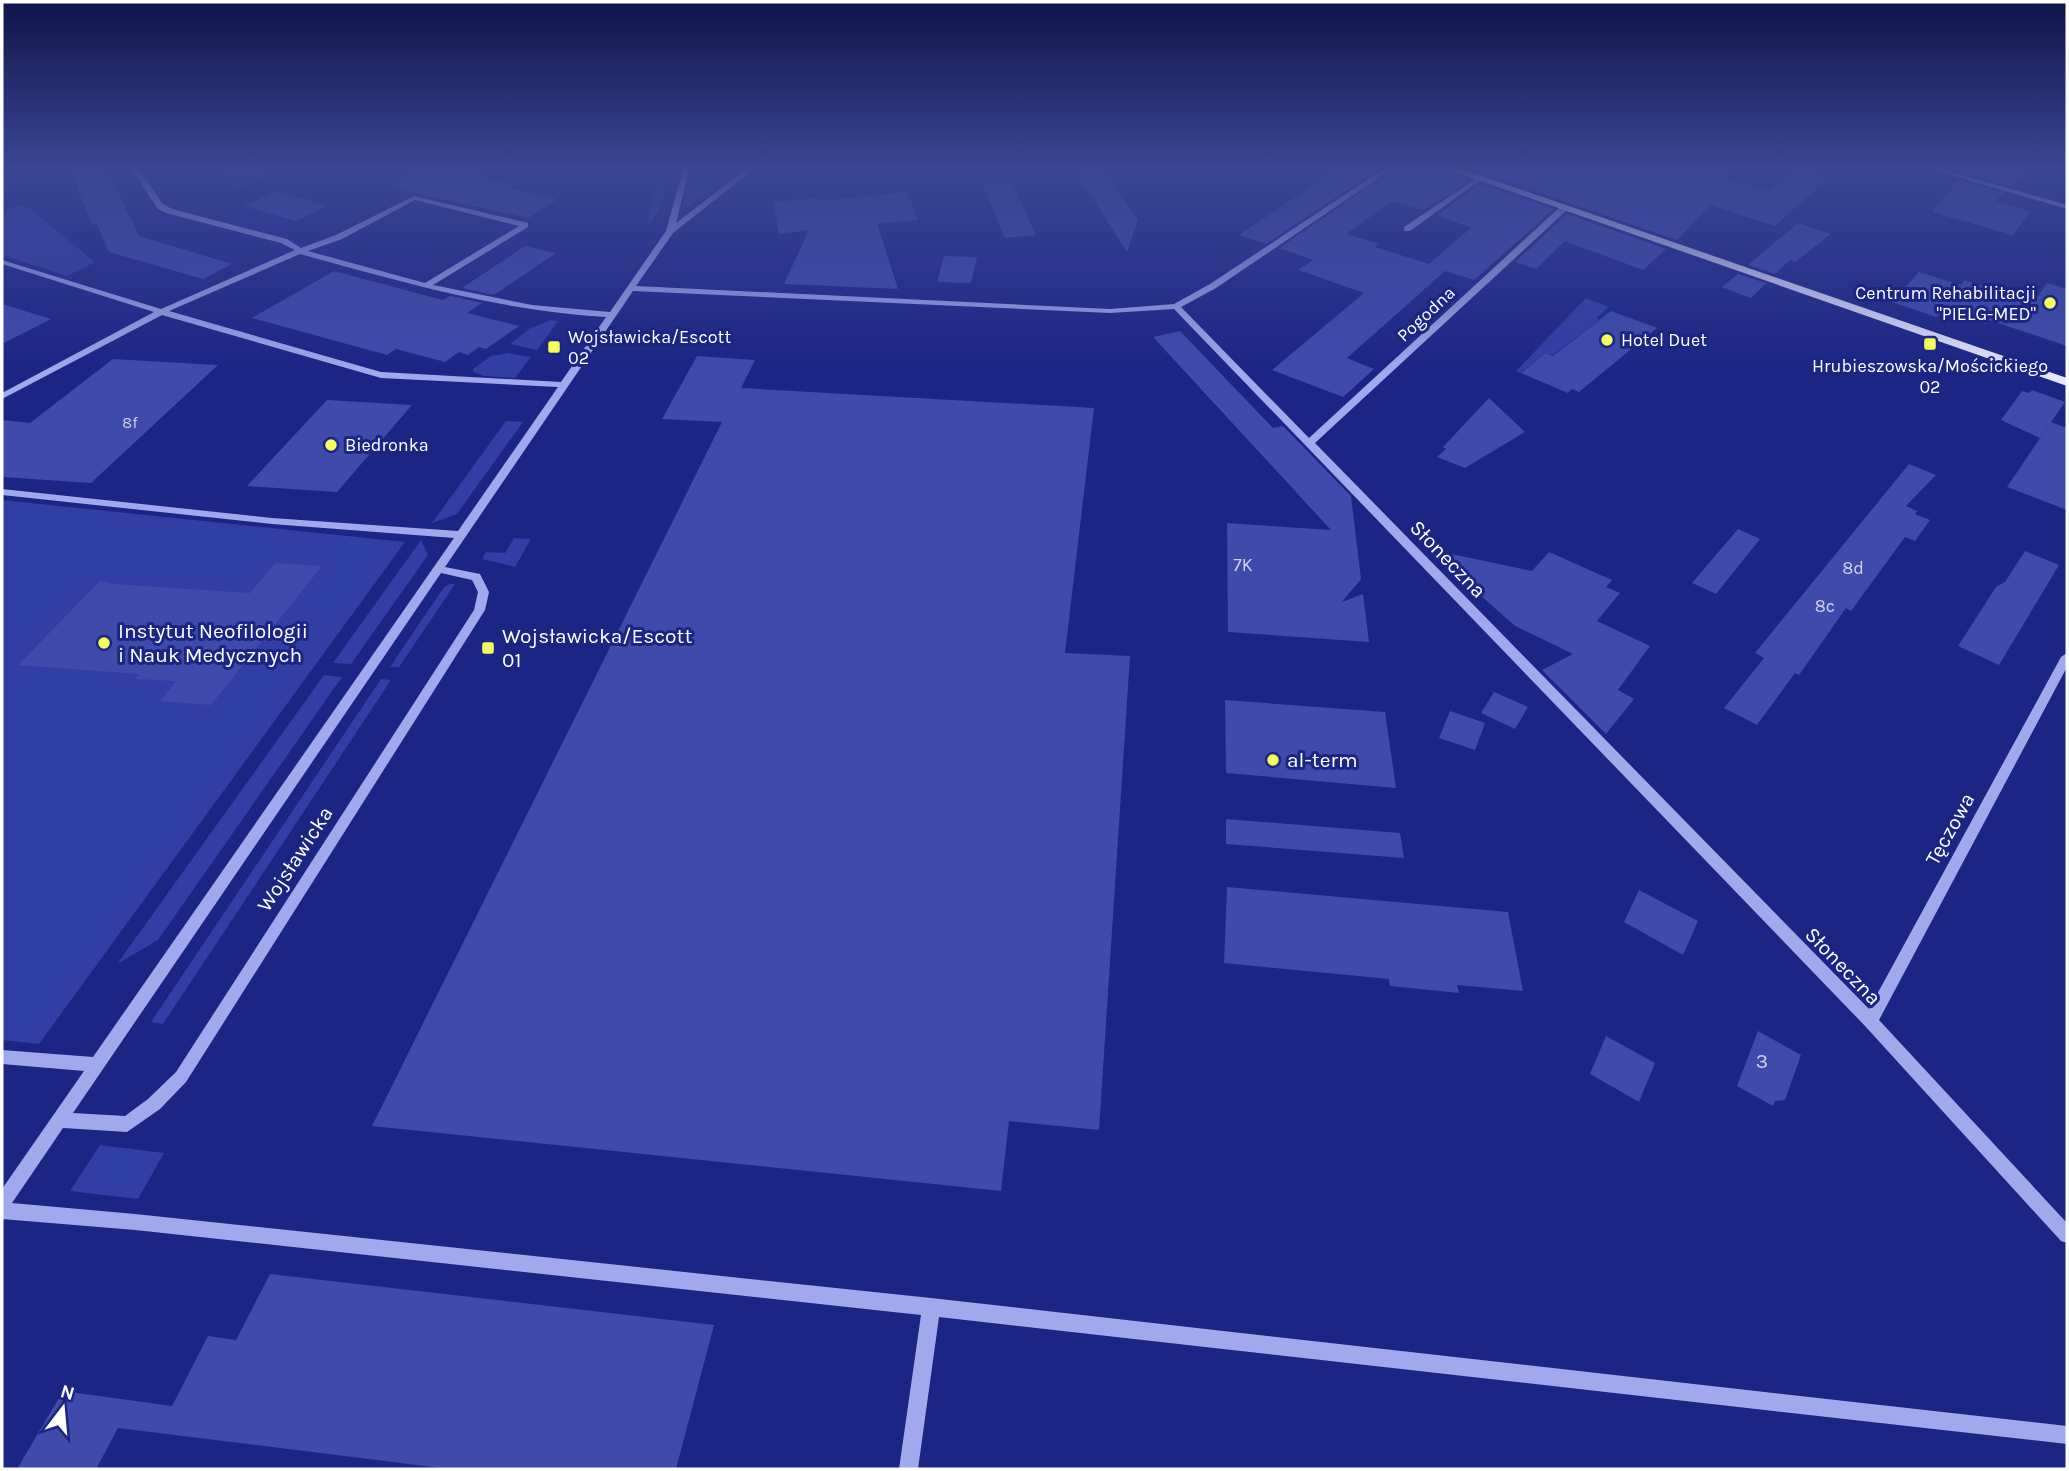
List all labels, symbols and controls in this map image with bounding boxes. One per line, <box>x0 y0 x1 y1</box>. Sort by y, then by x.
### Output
street label: Pogodna <box>1392 282 1460 346</box>
place label: Centrum Rehabilitacji "PIELG-MED" <box>1855 282 2036 325</box>
marker: Centrum Rehabilitacji "PIELG-MED" <box>2042 295 2058 311</box>
place label: Wojsławicka/Escott 02 <box>568 326 731 369</box>
place label: Hotel Duet <box>1621 329 1707 351</box>
marker: Hotel Duet <box>1599 332 1615 348</box>
marker: Hrubieszowska/Mościckiego 02 <box>1922 336 1938 352</box>
marker: Wojsławicka/Escott 02 <box>546 339 562 355</box>
place label: Hrubieszowska/Mościckiego 02 <box>1812 355 2048 398</box>
house number: 8f <box>122 413 138 432</box>
place label: Biedronka <box>345 434 429 456</box>
marker: Biedronka <box>323 437 339 453</box>
street label: Słoneczna <box>1405 515 1491 603</box>
house number: 7K <box>1233 554 1253 576</box>
house number: 8d <box>1842 557 1864 579</box>
house number: 8c <box>1815 595 1835 617</box>
place label: Instytut Neofilologii i Nauk Medycznych <box>118 619 308 667</box>
place label: Wojsławicka/Escott 01 <box>502 624 692 672</box>
marker: Instytut Neofilologii i Nauk Medycznych <box>96 635 112 651</box>
marker: Wojsławicka/Escott 01 <box>480 640 496 656</box>
place label: al-term <box>1287 748 1358 772</box>
marker: al-term <box>1265 752 1281 768</box>
street label: Tęczowa <box>1920 789 1980 869</box>
street label: Wojsławicka <box>252 802 338 916</box>
street label: Słoneczna <box>1800 922 1886 1010</box>
house number: 3 <box>1756 1049 1768 1073</box>
north arrow <box>28 1373 98 1443</box>
text: N <box>58 1380 77 1405</box>

